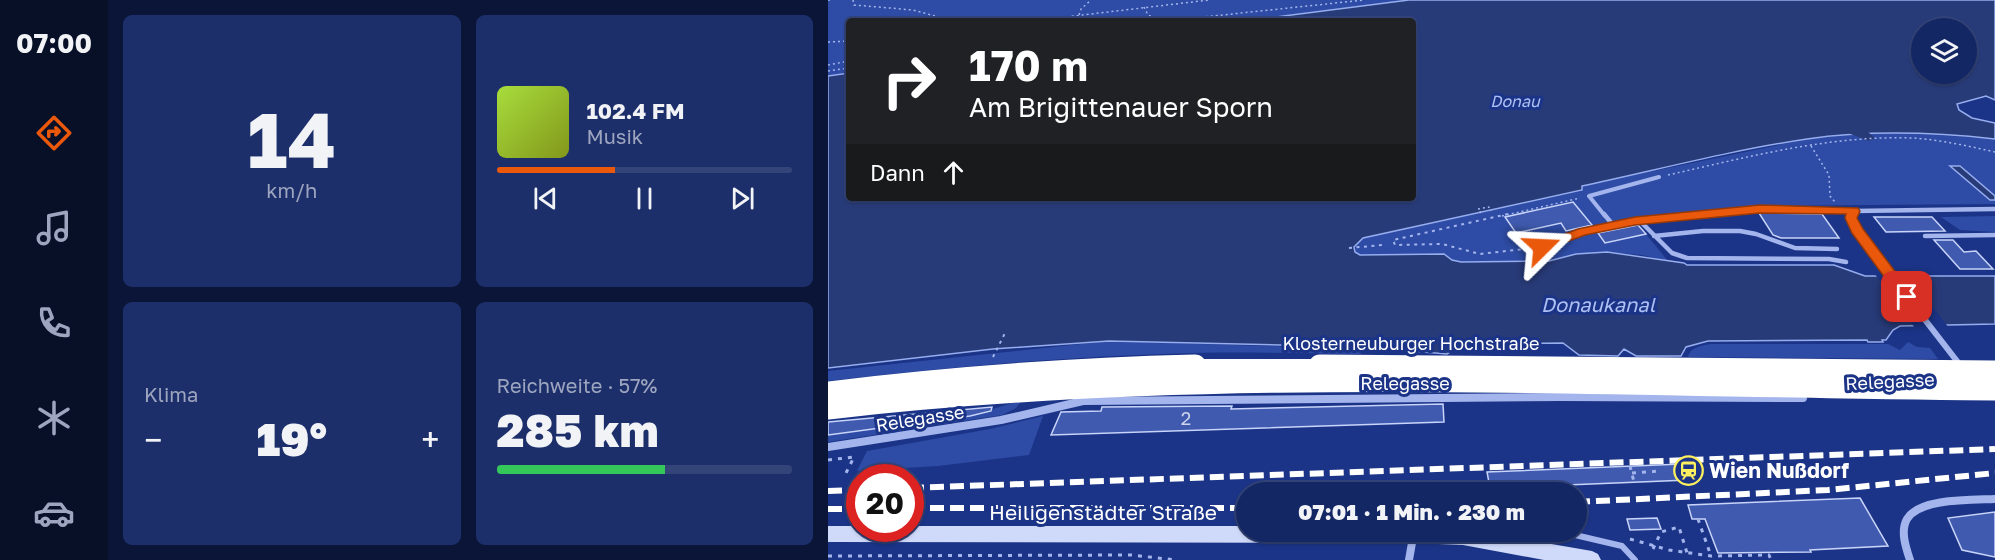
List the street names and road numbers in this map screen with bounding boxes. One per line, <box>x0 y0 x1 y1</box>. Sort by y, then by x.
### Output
street label: Klosterneuburger Hochstraße <box>1282 332 1540 354</box>
street label: Relegasse <box>1845 368 1935 394</box>
street label: Relegasse <box>1360 372 1450 394</box>
street label: Relegasse <box>874 400 966 436</box>
street label: Heiligenstädter Straße <box>989 499 1217 525</box>

